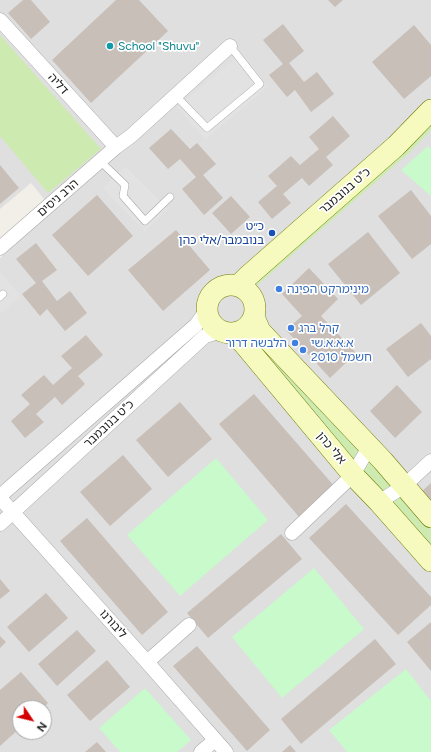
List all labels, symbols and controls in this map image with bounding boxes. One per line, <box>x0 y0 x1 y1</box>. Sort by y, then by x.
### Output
place label: School "Shuvu" <box>118 39 199 53</box>
marker: School "Shuvu" <box>105 41 115 51</box>
street label: דליה <box>45 70 71 98</box>
street label: כ"ט בנובמבר <box>316 165 374 217</box>
street label: הרב ניסים <box>34 176 82 220</box>
place label: כ״ט בנובמבר/אלי כהן <box>179 219 264 247</box>
marker: כ״ט בנובמבר/אלי כהן <box>267 228 277 238</box>
place label: מינימרקט הפינה <box>287 282 369 296</box>
marker: מינימרקט הפינה <box>274 284 284 294</box>
place label: קרל ברג <box>299 321 339 335</box>
marker: קרל ברג <box>286 323 296 333</box>
place label: הלבשה דרור <box>225 336 287 350</box>
place label: א.א.א.שי חשמל 2010 <box>311 336 372 364</box>
marker: הלבשה דרור <box>290 338 300 348</box>
marker: א.א.א.שי חשמל 2010 <box>298 345 308 355</box>
street label: כ"ט בנובמבר <box>81 397 137 451</box>
street label: אלי כהן <box>313 429 349 467</box>
street label: ליבורנו <box>96 607 130 641</box>
north arrow <box>12 700 52 740</box>
text: N <box>34 719 49 734</box>

